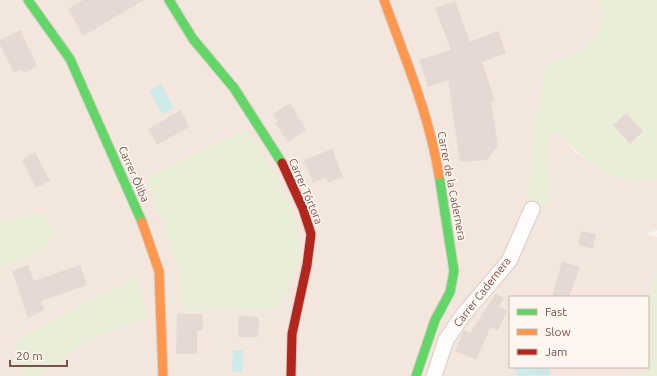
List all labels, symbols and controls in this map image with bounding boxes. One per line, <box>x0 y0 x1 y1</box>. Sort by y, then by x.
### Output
street label: Carrer de la Cadernera <box>436 130 468 242</box>
street label: Carrer Òliba <box>116 144 153 204</box>
street label: Carrer Tórtora <box>287 156 325 226</box>
street label: Carrer Cadernera <box>451 255 513 329</box>
legend <box>509 296 649 368</box>
text: Fast <box>545 305 567 318</box>
text: Slow <box>545 325 571 338</box>
scale bar <box>10 342 67 368</box>
text: Jam <box>545 345 567 358</box>
text: 20 m <box>16 349 43 362</box>

